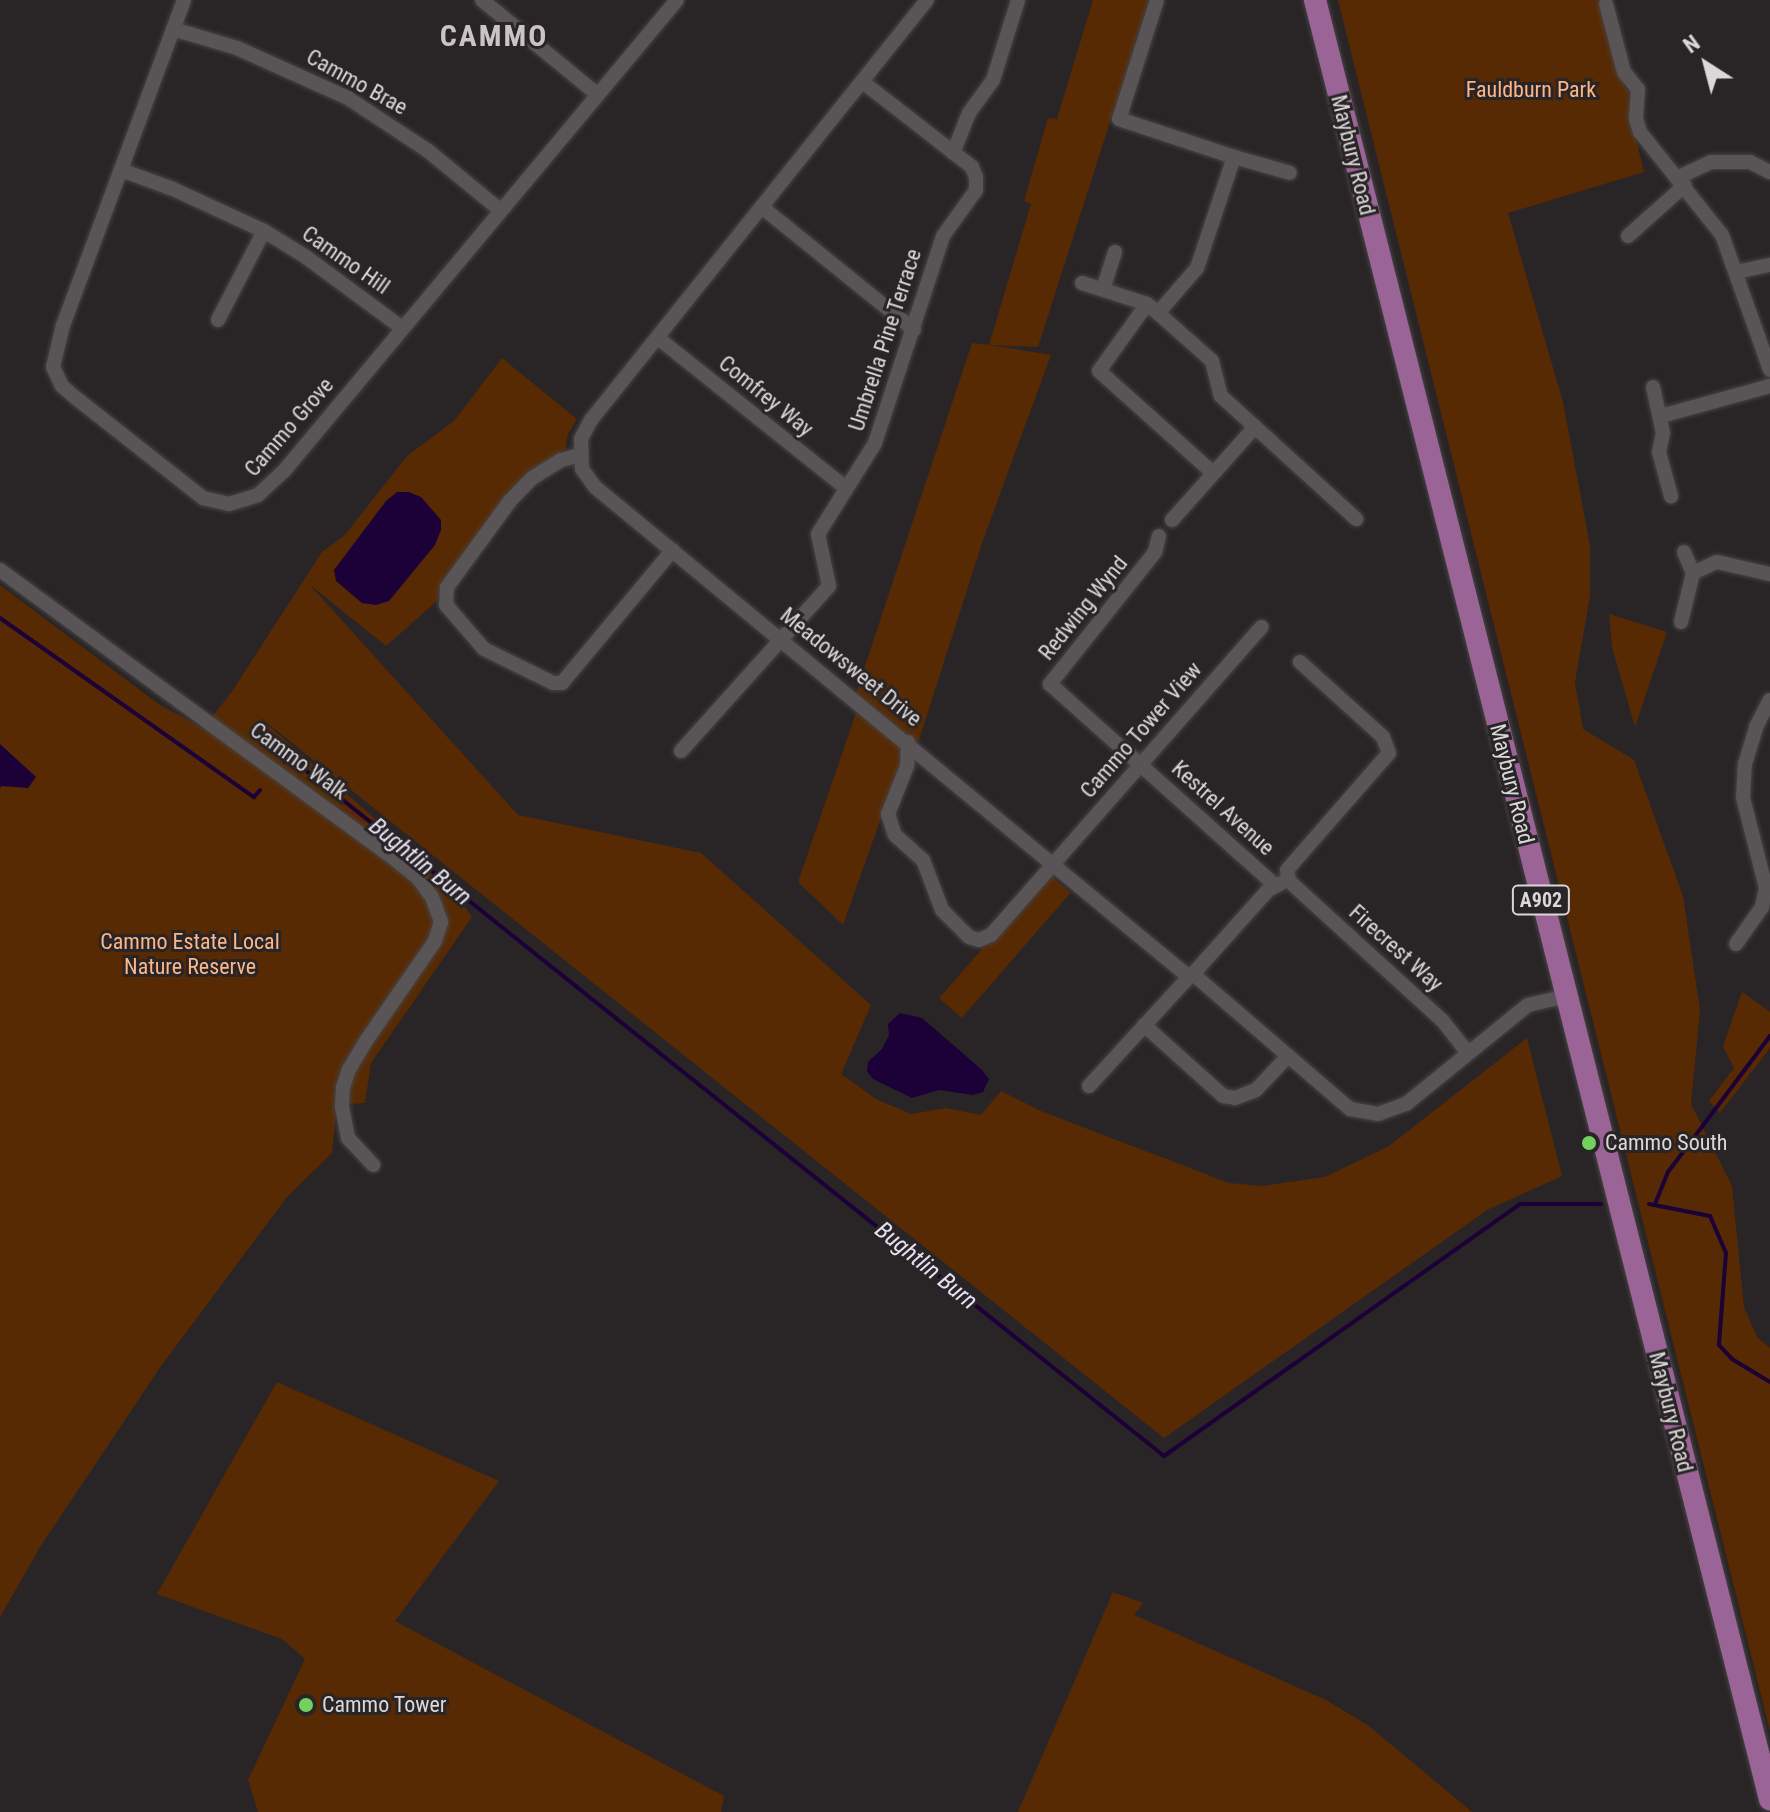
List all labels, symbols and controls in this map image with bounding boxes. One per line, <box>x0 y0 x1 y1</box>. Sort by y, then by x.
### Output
district label: CAMMO <box>440 18 548 54</box>
north arrow <box>1666 24 1746 104</box>
text: N <box>1679 30 1704 58</box>
street label: Cammo Brae <box>302 43 412 121</box>
park label: Fauldburn Park <box>1466 77 1596 103</box>
street label: Maybury Road <box>1325 92 1381 218</box>
street label: Cammo Hill <box>297 220 395 300</box>
street label: Umbrella Pine Terrace <box>843 245 927 435</box>
street label: Comfrey Way <box>713 350 819 442</box>
street label: Cammo Grove <box>239 372 339 482</box>
street label: Redwing Wynd <box>1033 551 1133 665</box>
street label: Meadowsweet Drive <box>775 602 927 732</box>
street label: Cammo Tower View <box>1075 656 1207 804</box>
street label: Cammo Walk <box>245 717 353 805</box>
street label: Maybury Road <box>1484 721 1540 847</box>
street label: Kestrel Avenue <box>1166 755 1280 861</box>
water label: Bughtlin Burn <box>363 812 477 912</box>
road number: A902 <box>1511 884 1571 916</box>
street label: Firecrest Way <box>1344 899 1448 997</box>
park label: Cammo Estate Local Nature Reserve <box>100 928 280 980</box>
place label: Cammo South <box>1605 1130 1727 1156</box>
marker: Cammo South <box>1580 1134 1598 1152</box>
water label: Bughtlin Burn <box>869 1216 983 1316</box>
street label: Maybury Road <box>1643 1349 1699 1475</box>
place label: Cammo Tower <box>322 1692 447 1718</box>
marker: Cammo Tower <box>297 1696 315 1714</box>

